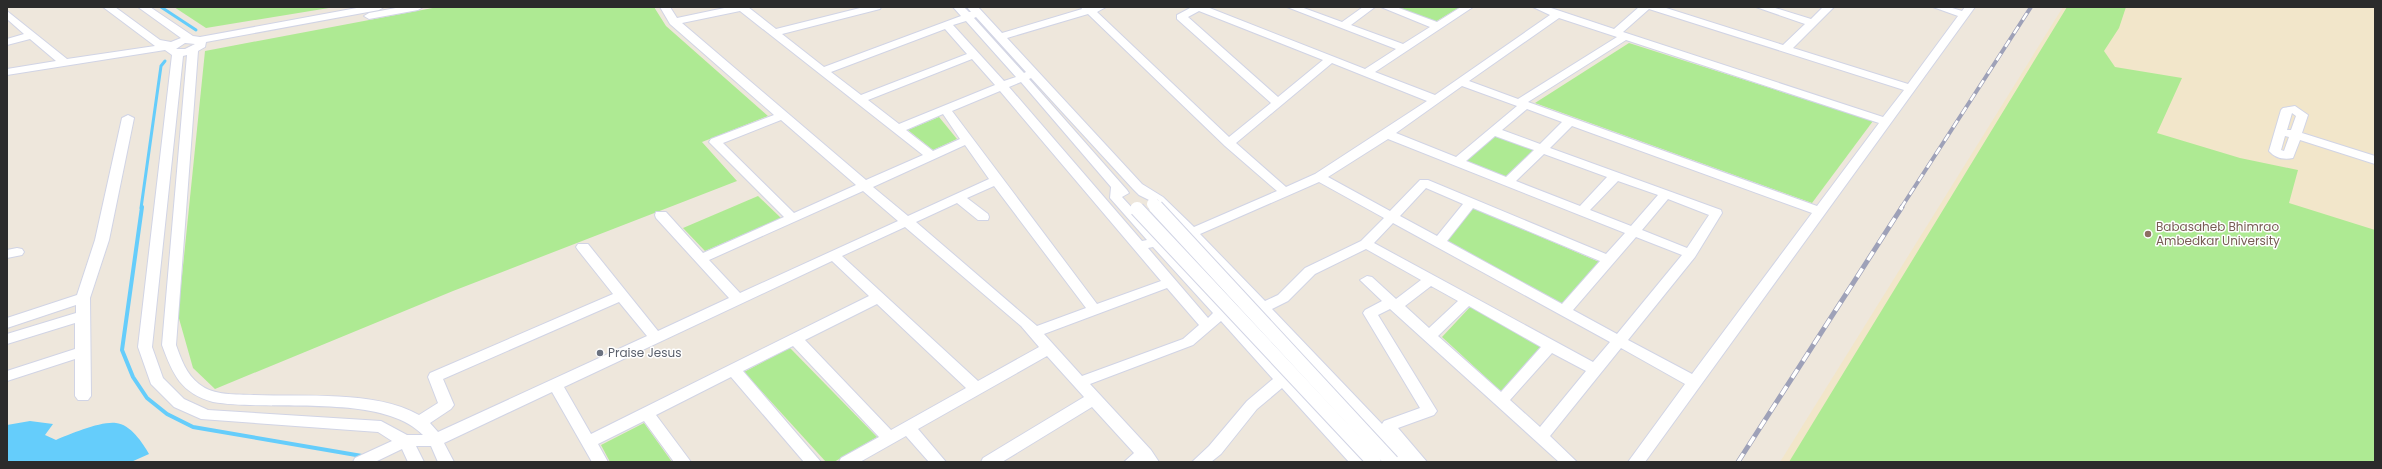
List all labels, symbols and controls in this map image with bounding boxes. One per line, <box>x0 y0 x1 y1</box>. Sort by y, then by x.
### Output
place label: Babasaheb Bhimrao Ambedkar University <box>2156 218 2280 249</box>
marker: Babasaheb Bhimrao Ambedkar University <box>2143 229 2153 239</box>
place label: Praise Jesus <box>608 344 681 361</box>
marker: Praise Jesus <box>595 348 605 358</box>

